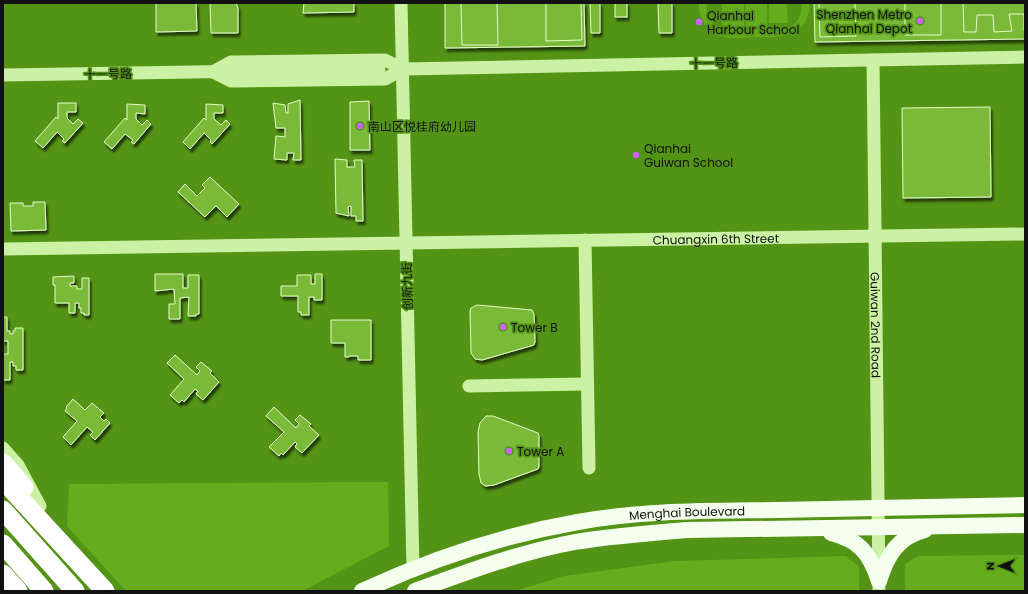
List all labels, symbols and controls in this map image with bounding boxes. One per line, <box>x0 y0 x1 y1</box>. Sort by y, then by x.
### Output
place label: Shenzhen Metro Qianhai Depot <box>816 6 912 37</box>
place label: Qianhai Harbour School <box>707 7 799 38</box>
marker: Shenzhen Metro Qianhai Depot <box>915 16 925 26</box>
marker: Qianhai Harbour School <box>694 17 704 27</box>
street label: 十一号路 <box>690 54 738 72</box>
street label: 十一号路 <box>84 65 132 83</box>
place label: 南山区悦桂府幼儿园 <box>368 118 476 135</box>
marker: 南山区悦桂府幼儿园 <box>355 121 365 131</box>
place label: Qianhai Guiwan School <box>644 140 733 171</box>
marker: Qianhai Guiwan School <box>631 150 641 160</box>
street label: Chuangxin 6th Street <box>653 229 779 248</box>
street label: 创新九街 <box>398 262 416 310</box>
street label: Guiwan 2nd Road <box>867 272 885 378</box>
place label: Tower B <box>511 319 558 336</box>
marker: Tower B <box>498 322 508 332</box>
place label: Tower A <box>517 443 564 460</box>
marker: Tower A <box>504 446 514 456</box>
street label: Menghai Boulevard <box>628 502 745 523</box>
north arrow <box>980 546 1020 586</box>
text: N <box>982 562 998 570</box>

